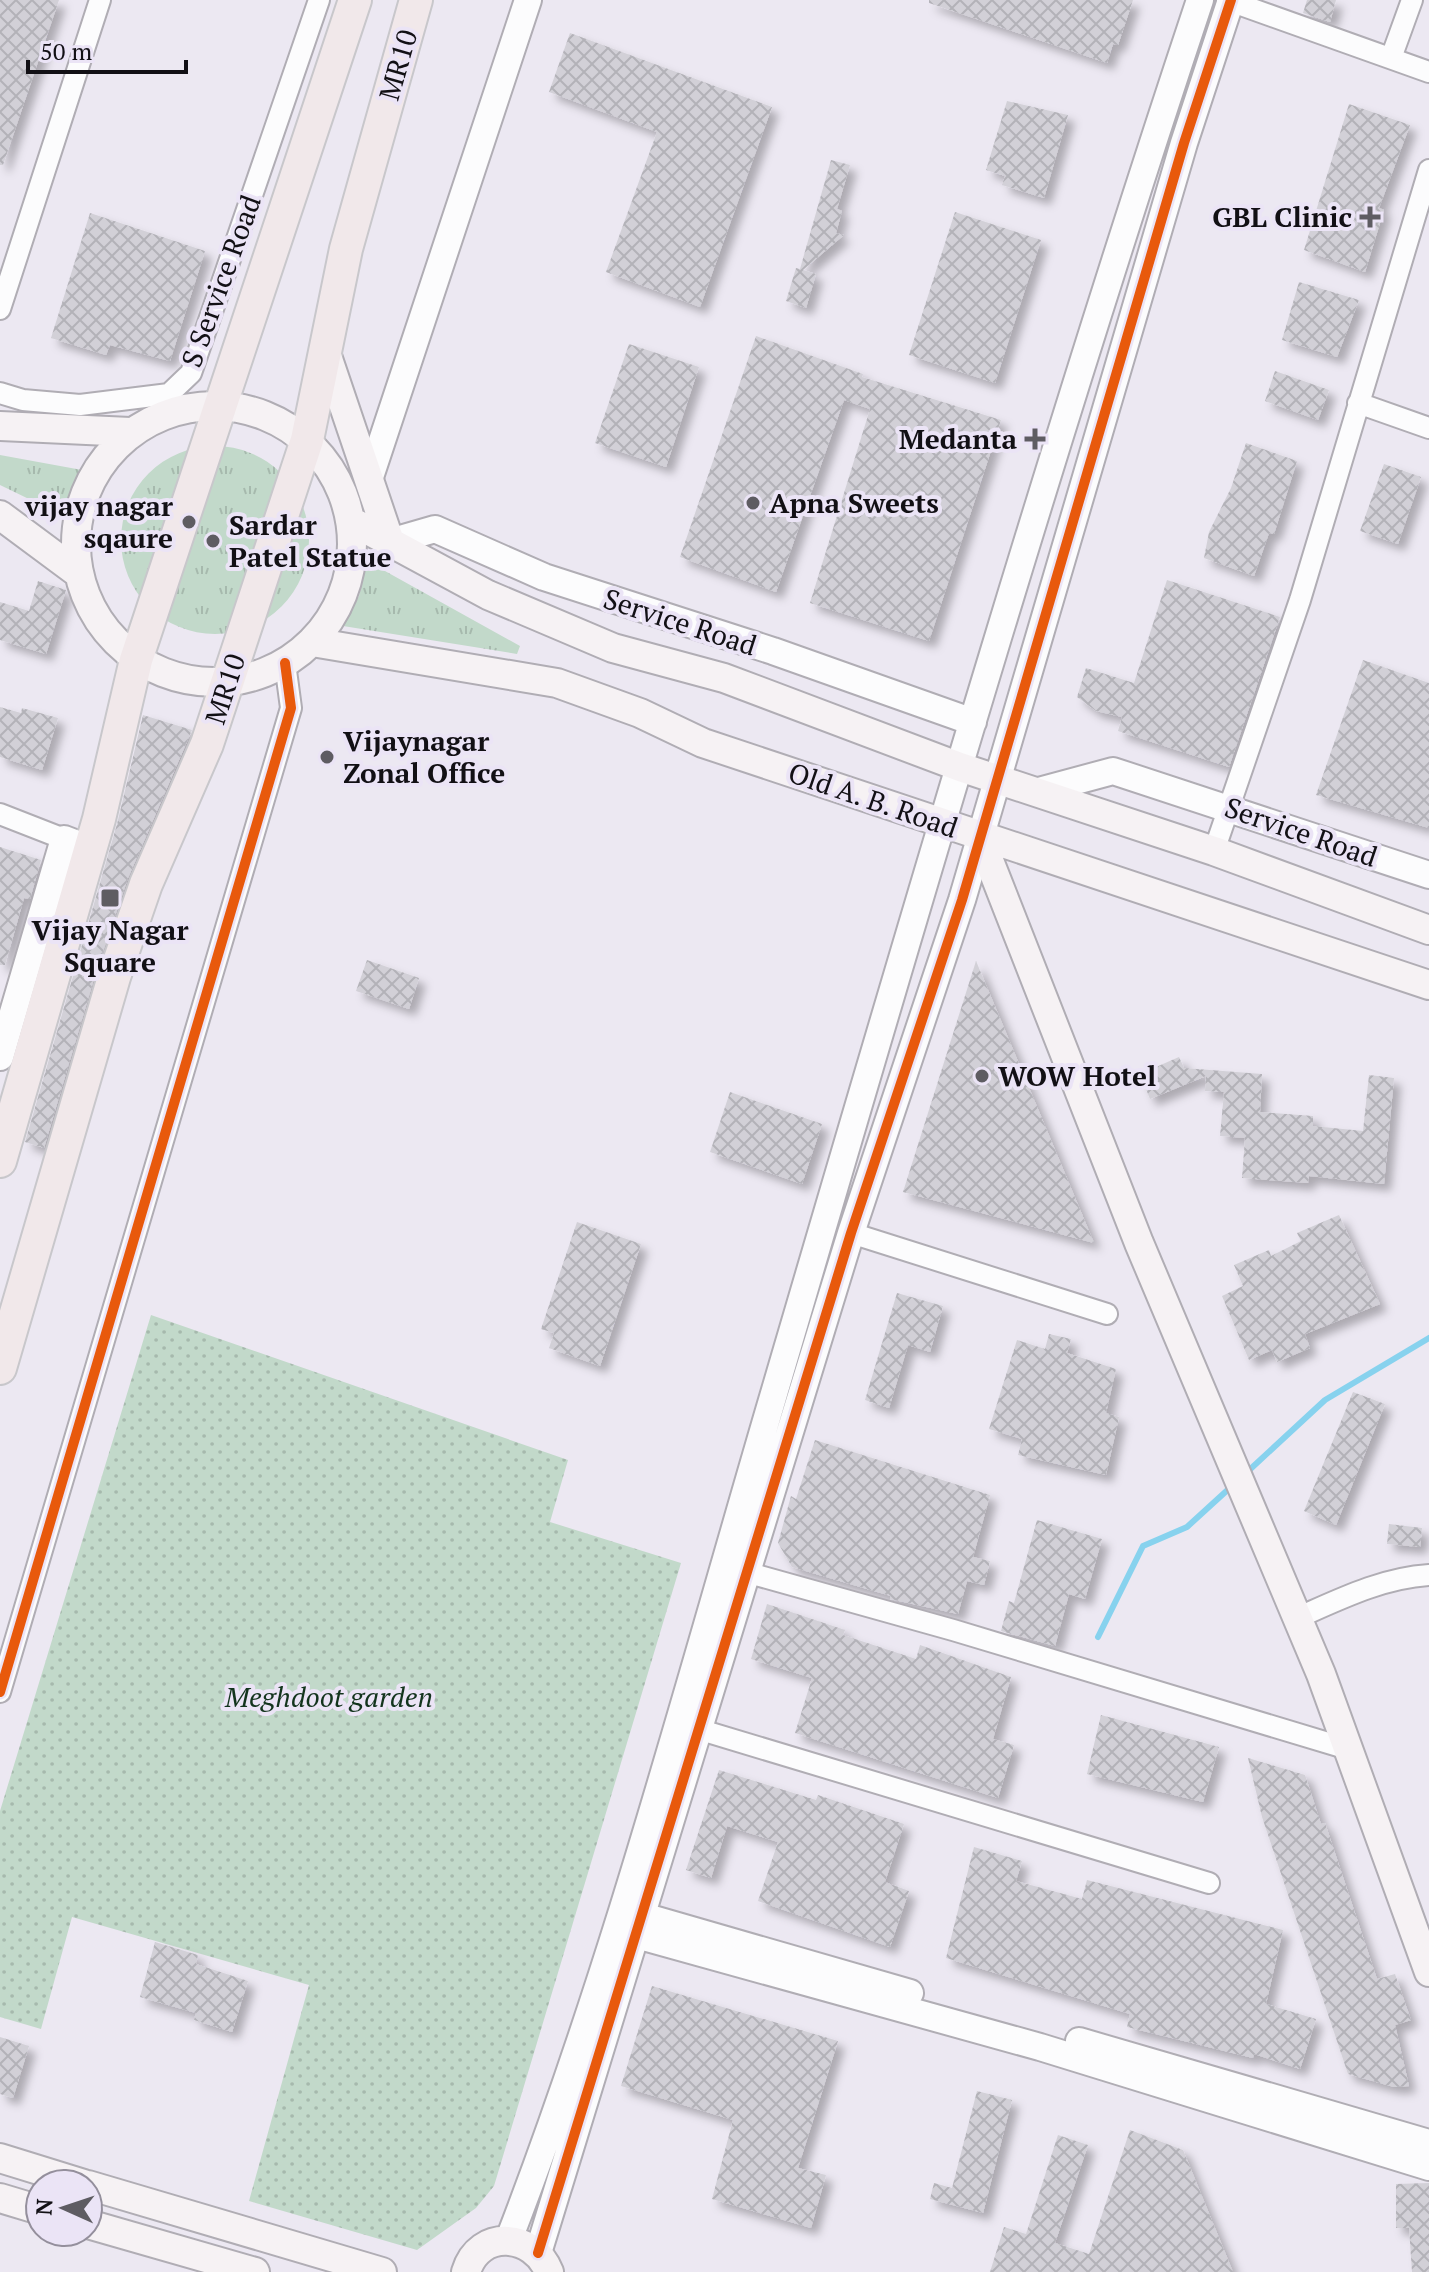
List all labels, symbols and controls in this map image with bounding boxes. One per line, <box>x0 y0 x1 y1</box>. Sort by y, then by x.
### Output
scale bar <box>28 24 186 74</box>
street label: MR10 <box>370 25 425 105</box>
text: 50 m <box>40 35 92 67</box>
street label: S Service Road <box>172 190 269 372</box>
place label: GBL Clinic <box>1212 198 1352 235</box>
marker: GBL Clinic <box>1359 206 1381 228</box>
place label: Medanta <box>899 420 1017 457</box>
marker: Medanta <box>1024 428 1046 450</box>
place label: Apna Sweets <box>769 484 939 521</box>
place label: vijay nagar sqaure <box>24 487 173 556</box>
marker: Apna Sweets <box>744 494 762 512</box>
place label: Sardar Patel Statue <box>229 506 391 575</box>
marker: vijay nagar sqaure <box>180 513 198 531</box>
marker: Sardar Patel Statue <box>204 532 222 550</box>
street label: Service Road <box>599 579 761 664</box>
street label: MR10 <box>196 649 253 729</box>
place label: Vijaynagar Zonal Office <box>343 722 505 791</box>
marker: Vijaynagar Zonal Office <box>318 748 336 766</box>
street label: Old A. B. Road <box>784 753 963 846</box>
street label: Service Road <box>1220 788 1382 875</box>
marker: Vijay Nagar Square <box>99 887 121 909</box>
place label: Vijay Nagar Square <box>31 911 189 980</box>
place label: WOW Hotel <box>998 1057 1156 1094</box>
marker: WOW Hotel <box>973 1067 991 1085</box>
park label: Meghdoot garden <box>224 1678 433 1715</box>
north arrow <box>24 2168 104 2248</box>
text: N <box>29 2198 58 2216</box>

